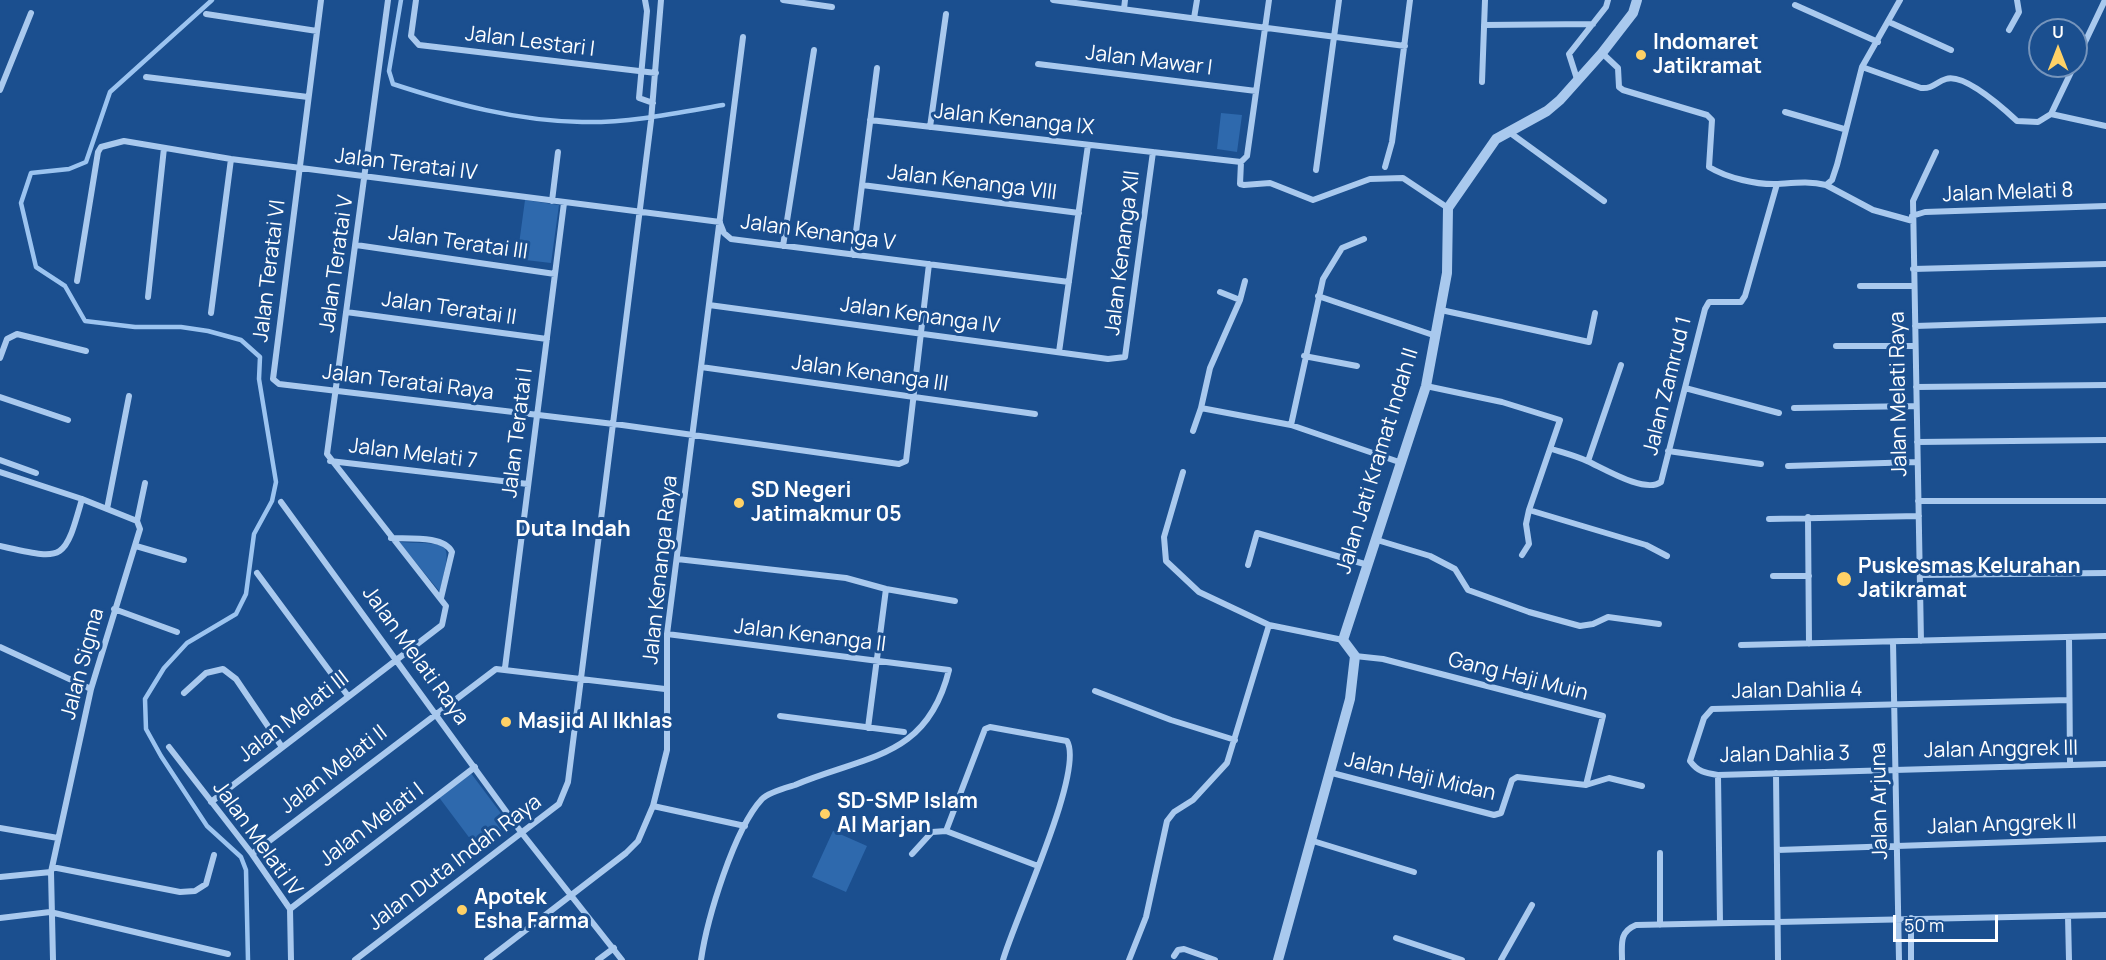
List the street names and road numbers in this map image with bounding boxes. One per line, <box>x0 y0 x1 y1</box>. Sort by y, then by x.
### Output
street label: Jalan Lestari I <box>464 22 596 62</box>
street label: Jalan Mawar I <box>1084 41 1214 81</box>
street label: Jalan Kenanga IX <box>933 99 1095 141</box>
street label: Jalan Teratai IV <box>333 144 479 186</box>
street label: Jalan Kenanga VIII <box>886 160 1058 206</box>
street label: Jalan Kenanga XII <box>1100 169 1146 337</box>
street label: Jalan Melati 8 <box>1942 178 2074 208</box>
street label: Jalan Teratai V <box>315 194 359 334</box>
street label: Jalan Teratai VI <box>249 198 291 344</box>
street label: Jalan Kenanga V <box>739 210 897 256</box>
street label: Jalan Teratai III <box>387 221 529 265</box>
street label: Jalan Teratai II <box>380 287 518 331</box>
street label: Jalan Kenanga IV <box>839 292 1001 340</box>
street label: Jalan Melati Raya <box>1885 311 1913 477</box>
street label: Jalan Zamrud 1 <box>1639 314 1697 458</box>
street label: Jalan Jati Kramat Indah II <box>1332 345 1424 577</box>
street label: Jalan Kenanga III <box>790 351 950 397</box>
street label: Jalan Teratai Raya <box>321 360 495 406</box>
street label: Jalan Teratai I <box>498 367 538 499</box>
street label: Jalan Melati 7 <box>347 434 479 474</box>
street label: Jalan Kenanga Raya <box>639 474 683 666</box>
street label: Jalan Melati Raya <box>356 582 474 730</box>
street label: Jalan Sigma <box>56 605 110 723</box>
street label: Jalan Kenanga II <box>733 614 887 658</box>
street label: Gang Haji Muin <box>1445 647 1591 707</box>
street label: Jalan Melati III <box>234 666 354 768</box>
street label: Jalan Dahlia 4 <box>1731 677 1863 705</box>
street label: Jalan Melati II <box>276 721 392 819</box>
street label: Jalan Anggrek III <box>1924 736 2078 764</box>
street label: Jalan Dahlia 3 <box>1720 741 1850 769</box>
street label: Jalan Arjuna <box>1866 742 1894 860</box>
street label: Jalan Haji Midan <box>1342 747 1498 807</box>
street label: Jalan Melati IV <box>207 776 307 902</box>
street label: Jalan Melati I <box>315 778 429 872</box>
street label: Jalan Duta Indah Raya <box>363 790 547 936</box>
street label: Jalan Anggrek II <box>1927 810 2077 840</box>

